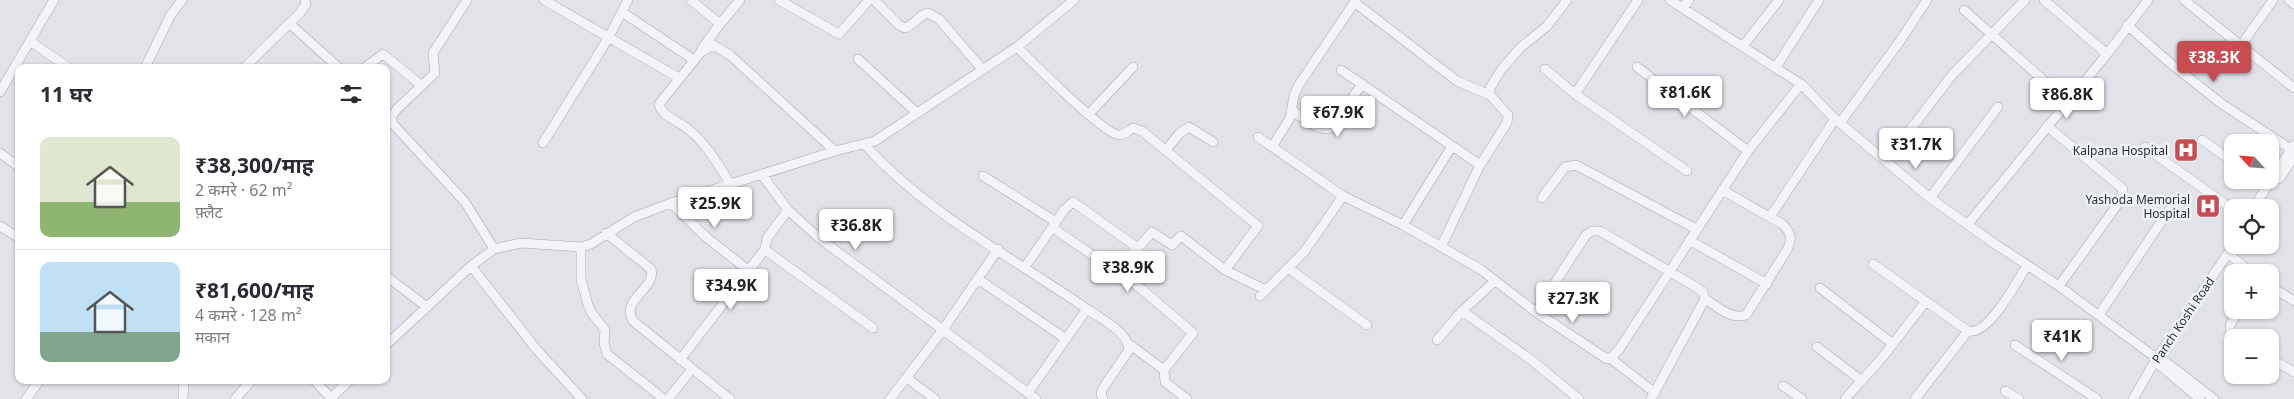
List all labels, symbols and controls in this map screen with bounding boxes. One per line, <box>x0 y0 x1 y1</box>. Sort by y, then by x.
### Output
pin: ₹38.3K <box>2173 41 2255 83</box>
text: ₹38.3K <box>2188 46 2240 68</box>
pin: ₹81.6K <box>1644 76 1726 118</box>
pin: ₹86.8K <box>2026 78 2108 120</box>
text: 11 घर <box>40 80 92 108</box>
icon: filters <box>337 80 365 108</box>
text: ₹81.6K <box>1659 81 1711 103</box>
text: ₹86.8K <box>2041 83 2093 105</box>
pin: ₹67.9K <box>1297 96 1379 138</box>
text: ₹67.9K <box>1312 101 1364 123</box>
pin: ₹31.7K <box>1875 128 1957 170</box>
text: ₹31.7K <box>1890 133 1942 155</box>
north arrow <box>2224 134 2279 189</box>
map controls <box>2224 134 2279 384</box>
hospital icon: Kalpana Hospital <box>2173 137 2199 163</box>
place label: Kalpana Hospital <box>2073 142 2168 159</box>
text: ₹38,300/माह <box>195 151 314 179</box>
icon: home <box>80 157 140 217</box>
text: 2 कमरे · 62 m² <box>195 179 292 201</box>
pin: ₹25.9K <box>674 186 756 229</box>
place label: Yashoda Memorial Hospital <box>2085 191 2190 222</box>
text: ₹25.9K <box>689 192 741 214</box>
hospital icon: Yashoda Memorial Hospital <box>2195 193 2221 219</box>
button: locate <box>2224 199 2279 254</box>
text: फ़्लैट <box>195 201 223 223</box>
pin: ₹36.8K <box>815 208 897 251</box>
text: ₹36.8K <box>830 214 882 236</box>
pin: ₹38.9K <box>1087 250 1169 293</box>
text: ₹38.9K <box>1102 256 1154 278</box>
button: + <box>2224 264 2279 319</box>
pin: ₹34.9K <box>690 268 772 311</box>
text: ₹34.9K <box>705 274 757 296</box>
street label: Panch Koshi Road <box>2148 274 2218 366</box>
text: ₹81,600/माह <box>195 276 314 304</box>
icon: home <box>80 282 140 342</box>
pin: ₹27.3K <box>1532 282 1614 324</box>
text: ₹27.3K <box>1547 287 1599 309</box>
text: 4 कमरे · 128 m² <box>195 304 302 326</box>
pin: ₹41K <box>2032 320 2092 362</box>
text: ₹41K <box>2043 325 2081 347</box>
text: मकान <box>195 326 230 348</box>
button: − <box>2224 329 2279 384</box>

